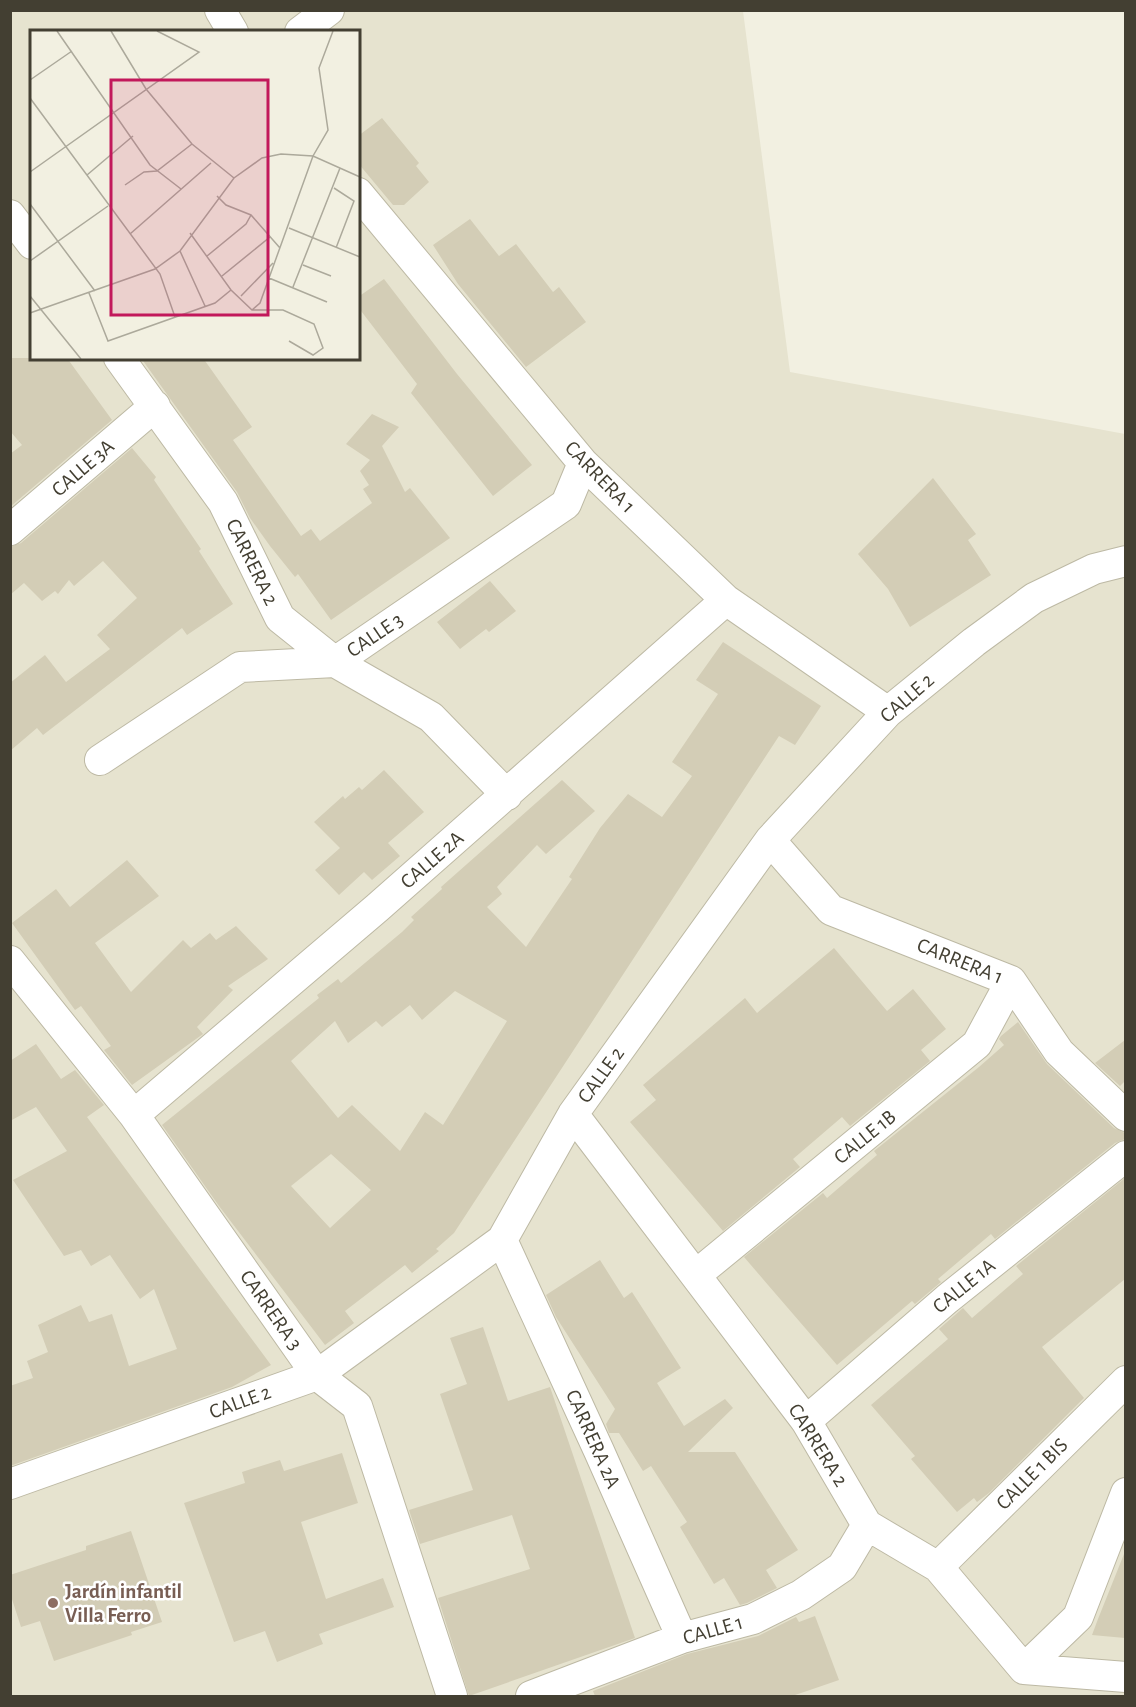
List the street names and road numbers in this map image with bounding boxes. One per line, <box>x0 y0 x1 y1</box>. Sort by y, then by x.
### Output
street label: CALLE 3A <box>48 435 118 501</box>
street label: CARRERA 1 <box>561 437 639 517</box>
street label: CARRERA 2 <box>222 515 282 609</box>
street label: CALLE 3 <box>343 609 407 661</box>
street label: CALLE 2 <box>876 669 938 727</box>
street label: CALLE 2A <box>397 827 467 893</box>
street label: CARRERA 1 <box>914 934 1006 988</box>
street label: CALLE 2 <box>574 1043 628 1107</box>
street label: CALLE 1B <box>830 1106 900 1168</box>
street label: CALLE 1A <box>929 1255 999 1317</box>
street label: CARRERA 3 <box>236 1266 306 1354</box>
street label: CALLE 2 <box>206 1381 274 1423</box>
street label: CARRERA 2A <box>562 1387 624 1491</box>
street label: CARRERA 2 <box>784 1400 852 1490</box>
street label: CALLE 1 BIS <box>992 1434 1072 1514</box>
street label: CALLE 1 <box>681 1611 745 1649</box>

